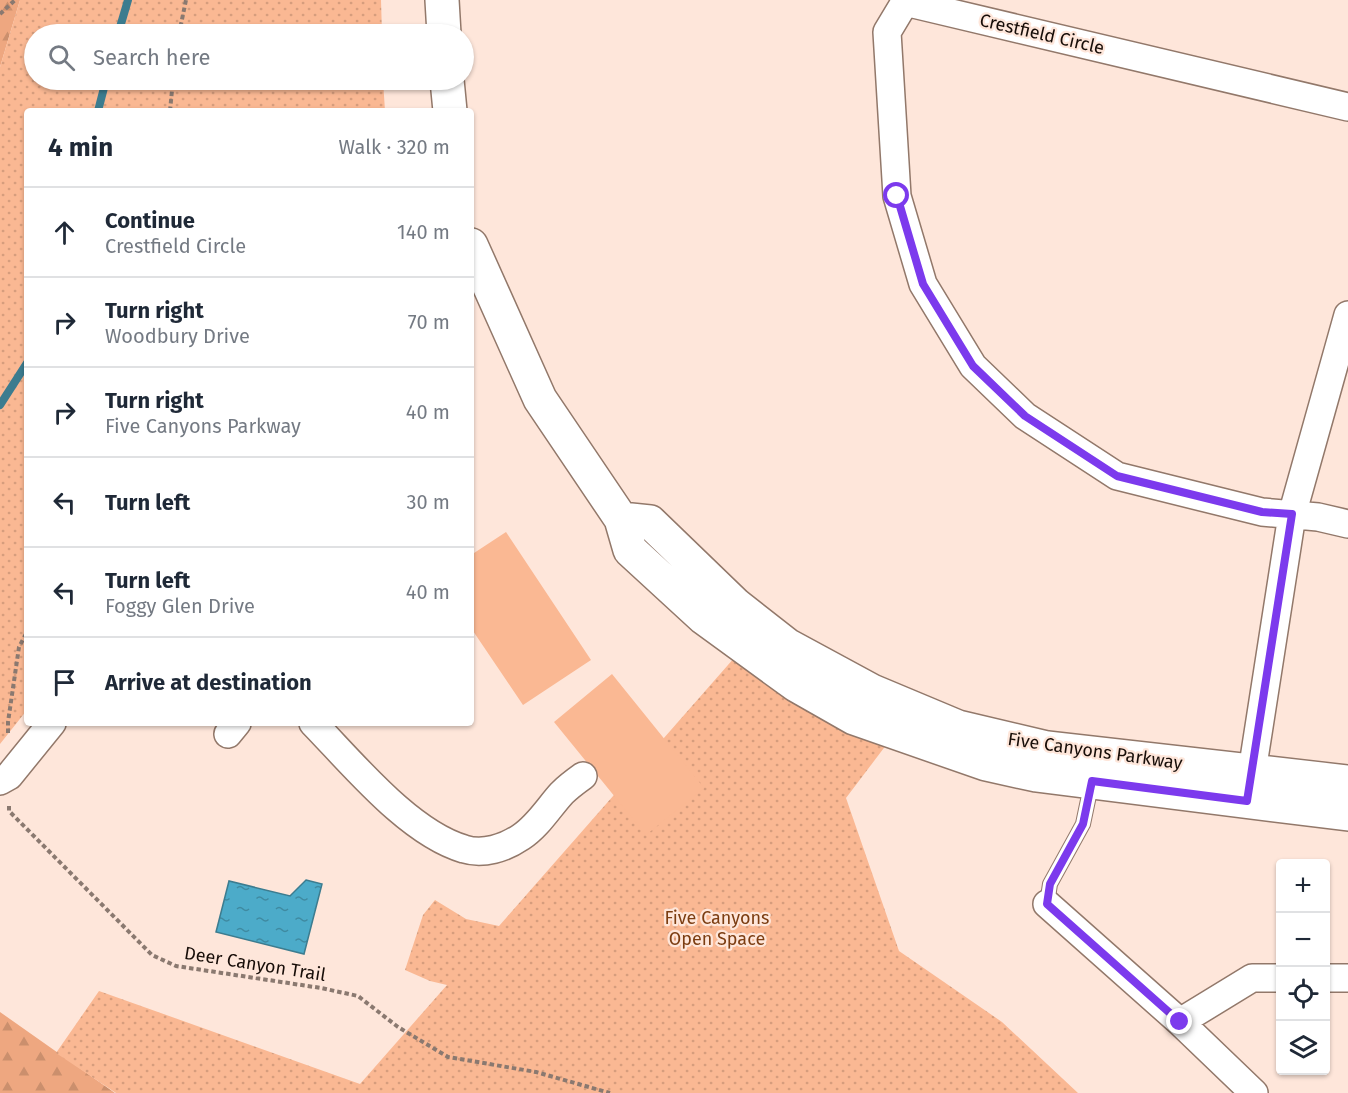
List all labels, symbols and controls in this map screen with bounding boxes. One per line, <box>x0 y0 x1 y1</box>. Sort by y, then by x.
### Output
street label: Crestfield Circle <box>978 9 1106 59</box>
search box <box>24 24 474 90</box>
icon: search <box>45 41 78 74</box>
text: Search here <box>93 44 211 71</box>
text: 4 min <box>48 132 113 163</box>
text: Walk · 320 m <box>339 135 450 159</box>
route start <box>883 182 909 208</box>
text: Continue <box>105 207 195 234</box>
icon: ahead <box>48 216 81 249</box>
text: 140 m <box>397 220 450 244</box>
text: Crestfield Circle <box>105 234 246 258</box>
text: Turn right <box>105 297 204 324</box>
icon: right <box>48 306 81 339</box>
text: 70 m <box>408 310 450 334</box>
text: Woodbury Drive <box>105 324 250 348</box>
text: Turn right <box>105 387 204 414</box>
icon: right <box>48 396 81 429</box>
text: 40 m <box>406 400 450 424</box>
text: Five Canyons Parkway <box>105 414 301 438</box>
icon: left <box>48 486 81 519</box>
text: Turn left <box>105 489 190 516</box>
text: 30 m <box>406 490 450 514</box>
text: Turn left <box>105 567 190 594</box>
icon: left <box>48 576 81 609</box>
text: 40 m <box>406 580 450 604</box>
text: Foggy Glen Drive <box>105 594 255 618</box>
icon: arrive <box>48 666 81 699</box>
text: Arrive at destination <box>105 669 312 696</box>
street label: Five Canyons Parkway <box>1006 728 1184 774</box>
map controls <box>1276 859 1330 1075</box>
button: + <box>1276 859 1330 913</box>
park label: Five Canyons Open Space <box>664 907 770 950</box>
button: − <box>1276 913 1330 967</box>
street label: Deer Canyon Trail <box>183 942 327 986</box>
button: locate <box>1276 967 1330 1021</box>
route end <box>1166 1008 1192 1034</box>
button: layers <box>1276 1021 1330 1075</box>

